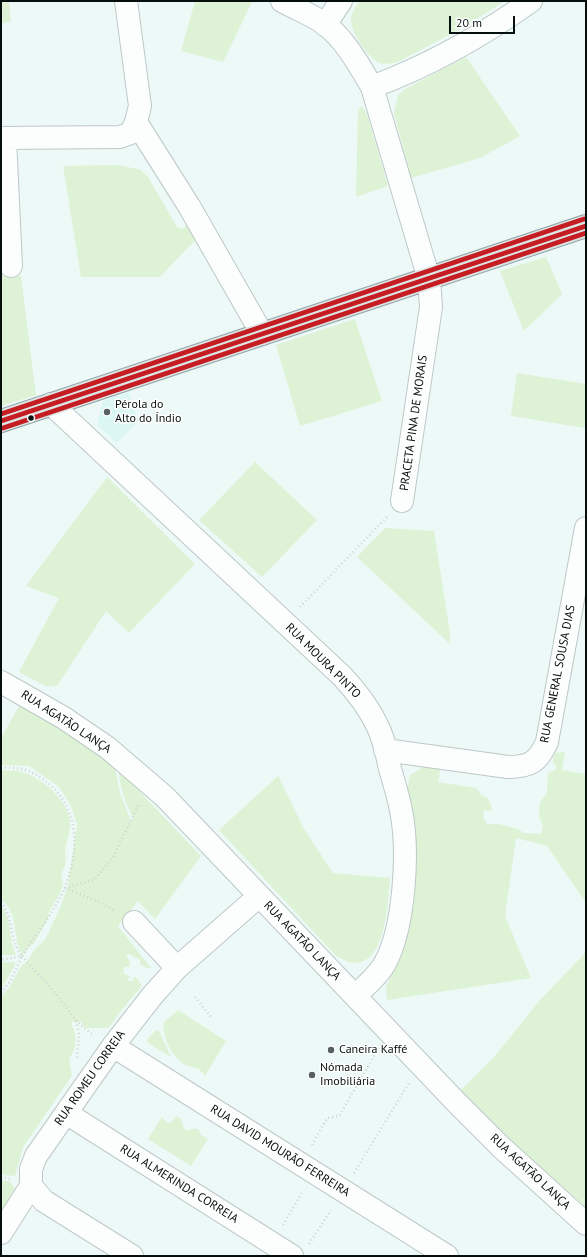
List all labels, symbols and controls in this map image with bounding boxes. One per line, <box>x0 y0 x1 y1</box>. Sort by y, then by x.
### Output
scale bar <box>451 8 517 34</box>
text: 20 m <box>456 15 482 30</box>
street label: PRACETA PINA DE MORAIS <box>397 354 431 492</box>
place label: Pérola do Alto do Índio <box>115 398 181 426</box>
marker: Pérola do Alto do Índio <box>102 407 112 417</box>
unlabelled marker <box>26 413 36 423</box>
street label: RUA GENERAL SOUSA DIAS <box>538 604 578 744</box>
street label: RUA MOURA PINTO <box>282 620 364 702</box>
street label: RUA AGATÃO LANÇA <box>18 688 114 756</box>
street label: RUA AGATÃO LANÇA <box>261 898 343 984</box>
street label: RUA ROMEU CORREIA <box>52 1028 128 1128</box>
place label: Caneira Kaffé <box>339 1043 407 1057</box>
marker: Caneira Kaffé <box>326 1045 336 1055</box>
place label: Nómada Imobiliária <box>320 1061 375 1089</box>
marker: Nómada Imobiliária <box>307 1070 317 1080</box>
street label: RUA DAVID MOURÃO FERREIRA <box>208 1102 352 1200</box>
street label: RUA AGATÃO LANÇA <box>487 1131 573 1213</box>
street label: RUA ALMERINDA CORREIA <box>117 1142 241 1226</box>

